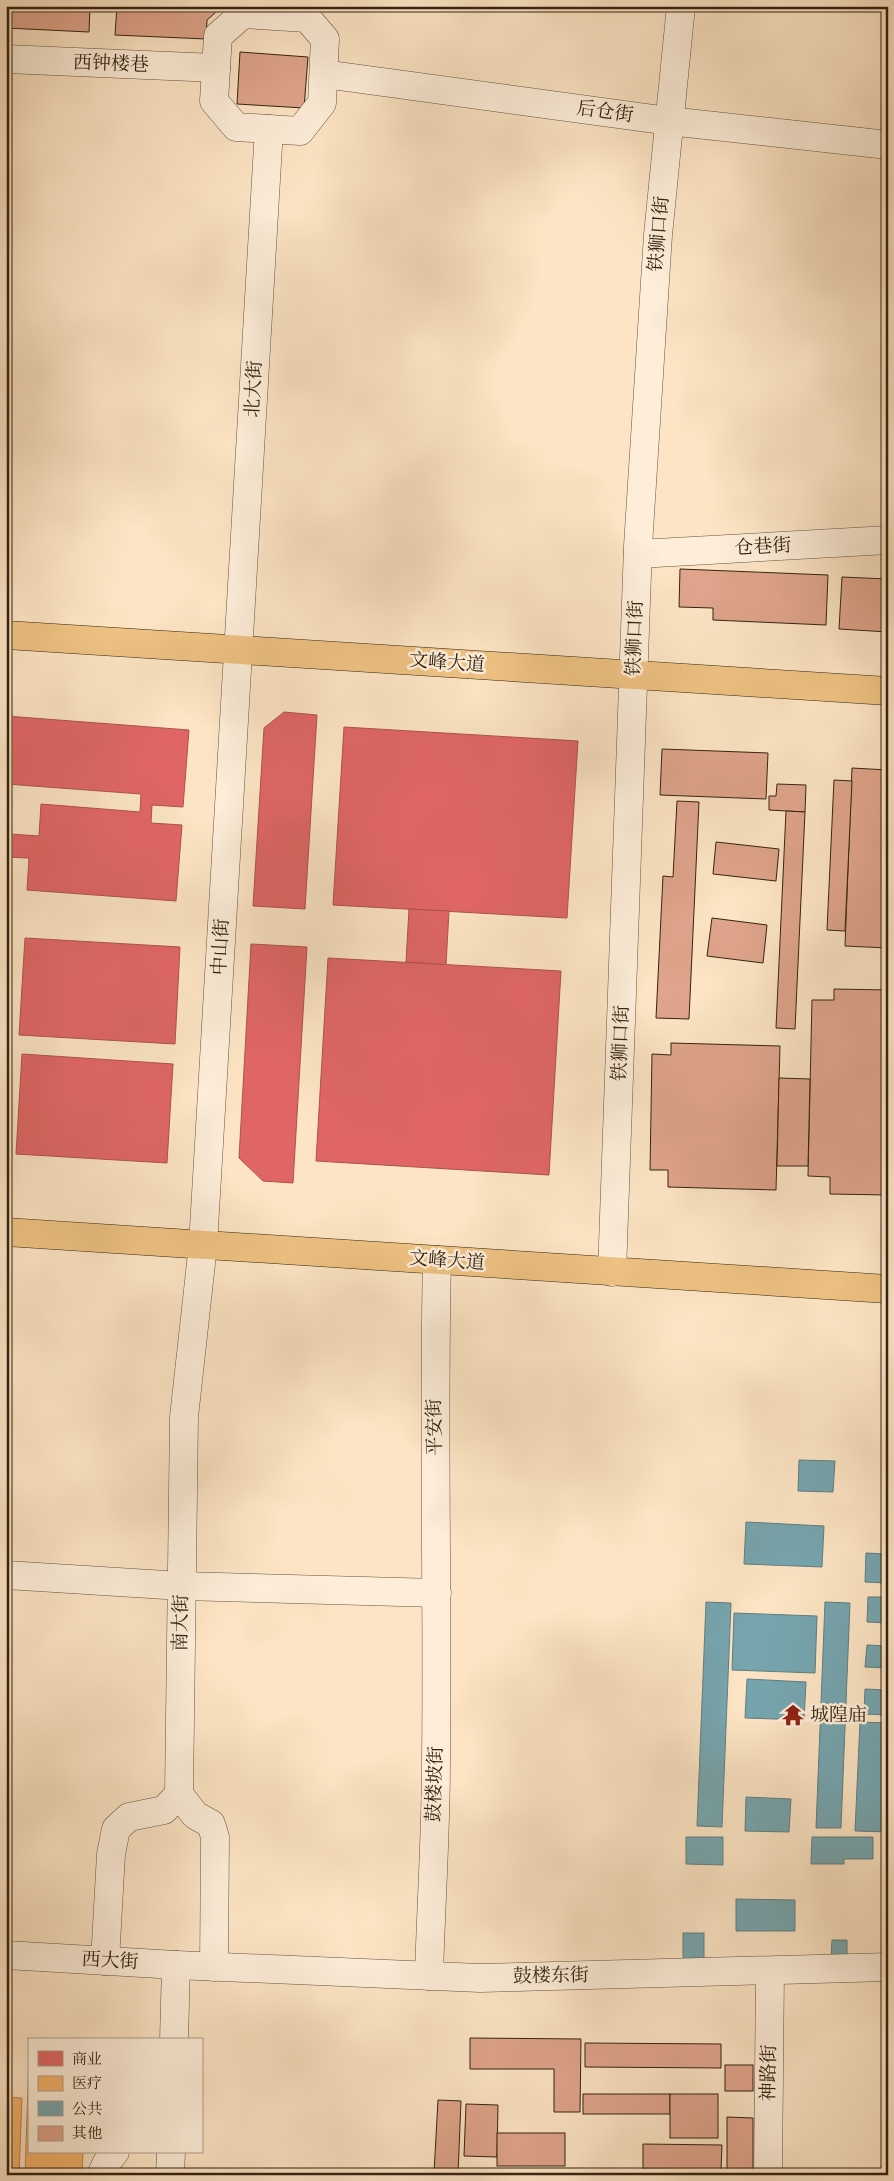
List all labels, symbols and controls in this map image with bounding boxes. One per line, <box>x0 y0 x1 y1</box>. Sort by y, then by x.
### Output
street label: 西钟楼巷 <box>73 51 149 77</box>
street label: 后仓街 <box>575 97 635 127</box>
street label: 铁狮口街 <box>644 195 674 273</box>
street label: 北大街 <box>241 360 267 418</box>
street label: 仓巷街 <box>734 534 792 560</box>
street label: 铁狮口街 <box>622 600 648 676</box>
street label: 文峰大道 <box>408 649 486 677</box>
street label: 中山街 <box>208 918 234 976</box>
street label: 铁狮口街 <box>608 1005 634 1081</box>
street label: 文峰大道 <box>408 1247 486 1275</box>
street label: 平安街 <box>423 1398 447 1456</box>
street label: 南大街 <box>169 1594 193 1652</box>
temple icon: 城隍庙 <box>780 1702 806 1728</box>
place label: 城隍庙 <box>810 1704 867 1727</box>
street label: 鼓楼坡街 <box>422 1746 448 1822</box>
street label: 西大街 <box>81 1948 139 1974</box>
street label: 鼓楼东街 <box>513 1964 589 1988</box>
legend <box>28 2038 202 2154</box>
street label: 神路街 <box>757 2044 781 2102</box>
text: 商业 <box>72 2050 102 2069</box>
text: 医疗 <box>72 2074 102 2093</box>
text: 公共 <box>72 2100 102 2119</box>
text: 其他 <box>72 2124 102 2143</box>

